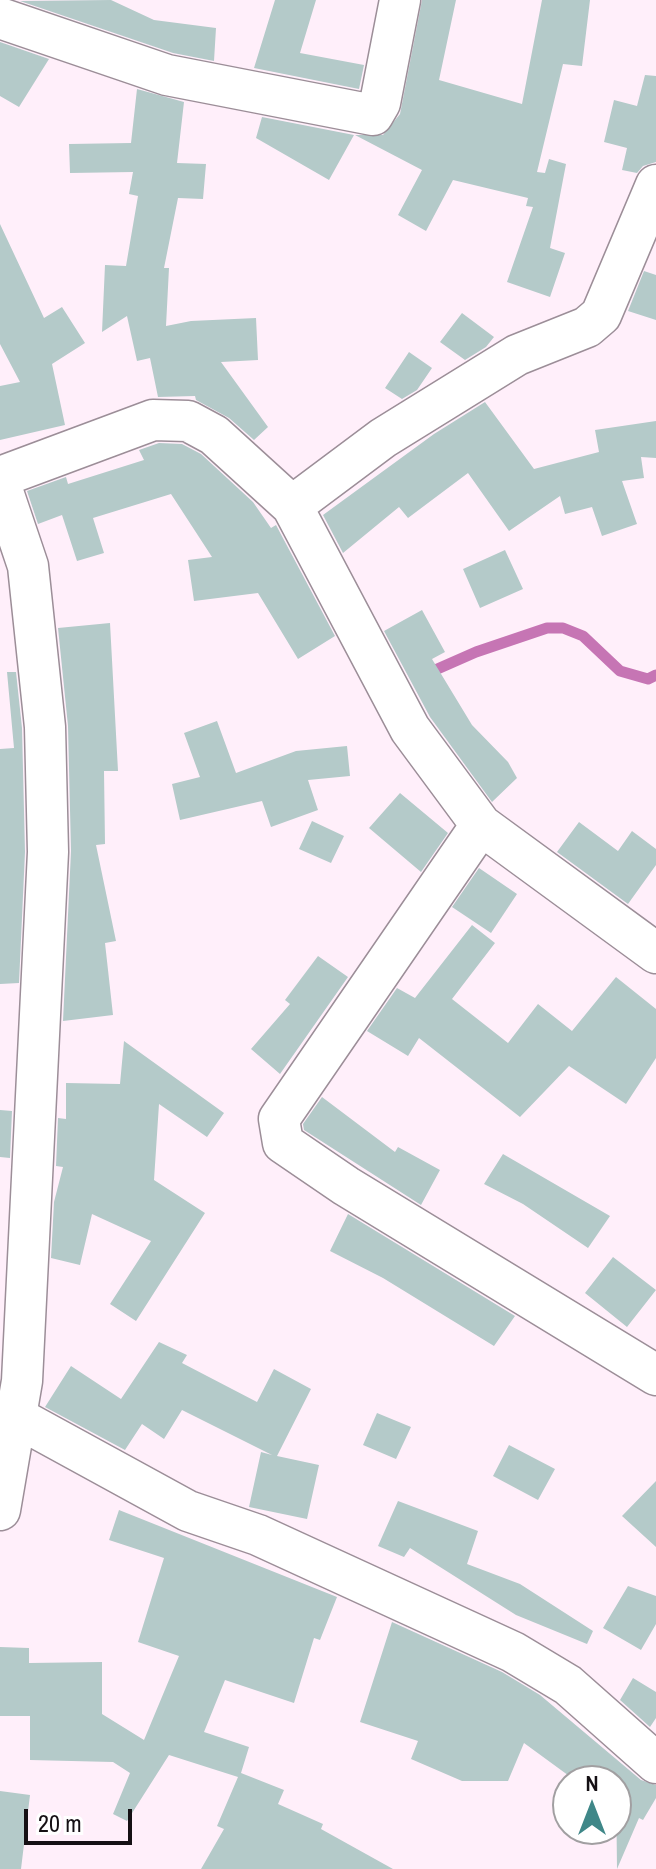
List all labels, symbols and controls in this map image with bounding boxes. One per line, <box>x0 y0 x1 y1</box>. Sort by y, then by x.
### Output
north arrow <box>552 1765 632 1845</box>
text: N <box>585 1768 599 1798</box>
scale bar <box>28 1793 136 1843</box>
text: 20 m <box>38 1807 82 1839</box>

